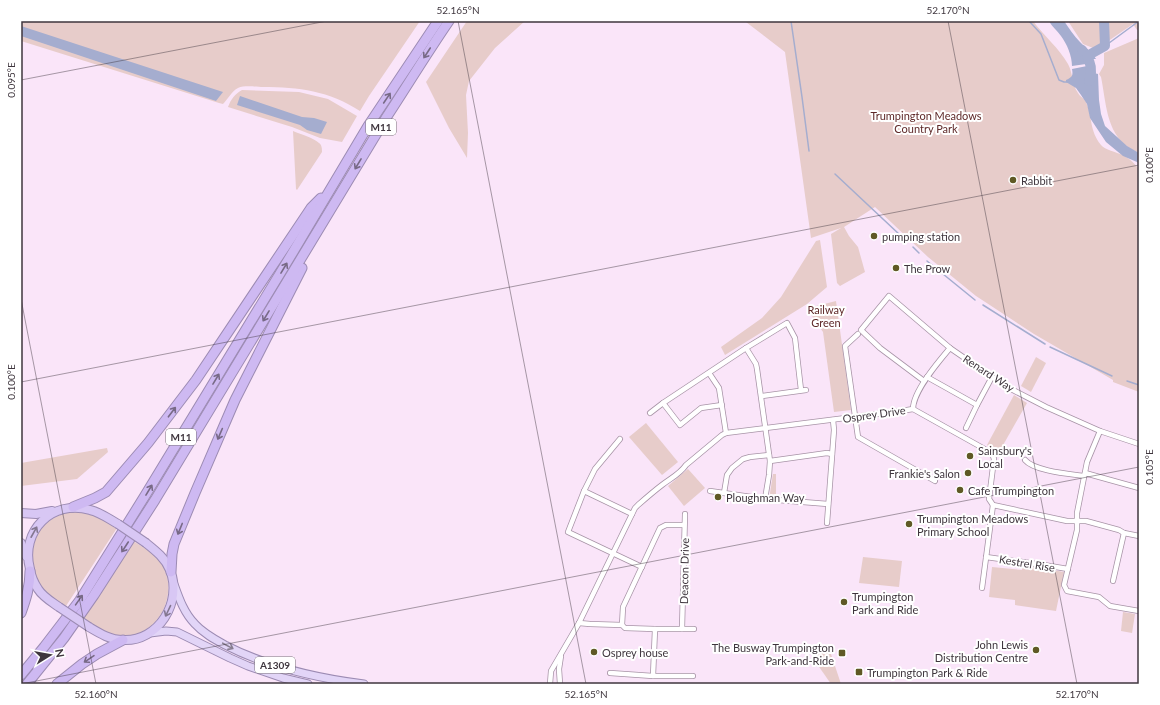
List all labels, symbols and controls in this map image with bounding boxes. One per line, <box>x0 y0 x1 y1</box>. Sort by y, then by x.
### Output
text: 52.165°N <box>436 4 480 16</box>
text: 52.170°N <box>926 4 970 16</box>
one-way arrow <box>423 47 431 58</box>
text: 0.095°E <box>5 62 17 98</box>
one-way arrow <box>383 93 391 104</box>
park label: Trumpington Meadows Country Park <box>870 109 982 135</box>
road number: M11 <box>366 119 396 135</box>
text: 0.100°E <box>1143 147 1155 183</box>
one-way arrow <box>354 158 362 170</box>
place label: Rabbit <box>1021 174 1052 187</box>
marker: Rabbit <box>1008 175 1018 185</box>
place label: pumping station <box>882 230 960 243</box>
marker: pumping station <box>869 231 879 241</box>
one-way arrow <box>280 262 288 274</box>
place label: The Prow <box>904 262 951 275</box>
marker: The Prow <box>891 263 901 273</box>
park label: Railway Green <box>807 303 845 329</box>
one-way arrow <box>261 310 269 322</box>
street label: Renard Way <box>961 352 1017 395</box>
text: 0.100°E <box>5 364 17 400</box>
one-way arrow <box>212 374 220 385</box>
street label: Osprey Drive <box>842 403 907 425</box>
one-way arrow <box>167 406 176 417</box>
one-way arrow <box>216 428 223 440</box>
road number: M11 <box>166 429 196 445</box>
place label: Sainsbury's Local <box>978 444 1032 470</box>
text: 0.105°E <box>1143 449 1155 485</box>
marker: Sainsbury's Local <box>965 451 975 461</box>
place label: Frankie's Salon <box>889 467 960 480</box>
marker: Frankie's Salon <box>963 468 973 478</box>
one-way arrow <box>145 484 153 496</box>
place label: Cafe Trumpington <box>968 484 1054 497</box>
marker: Cafe Trumpington <box>955 485 965 495</box>
place label: Ploughman Way <box>726 491 805 504</box>
marker: Ploughman Way <box>713 492 723 502</box>
place label: Trumpington Meadows Primary School <box>917 512 1028 538</box>
marker: Trumpington Meadows Primary School <box>904 519 914 529</box>
one-way arrow <box>175 523 183 535</box>
one-way arrow <box>31 526 38 538</box>
street label: Deacon Drive <box>677 538 691 604</box>
one-way arrow <box>121 541 129 553</box>
street label: Kestrel Rise <box>998 552 1056 574</box>
place label: Trumpington Park and Ride <box>852 590 919 616</box>
one-way arrow <box>75 595 83 606</box>
marker: Trumpington Park and Ride <box>839 597 849 607</box>
one-way arrow <box>164 605 171 617</box>
north arrow <box>30 635 70 675</box>
place label: John Lewis Distribution Centre <box>935 638 1028 664</box>
place label: The Busway Trumpington Park-and-Ride <box>712 641 834 667</box>
one-way arrow <box>222 643 234 650</box>
marker: John Lewis Distribution Centre <box>1031 645 1041 655</box>
place label: Osprey house <box>602 646 669 659</box>
marker: Osprey house <box>589 647 599 657</box>
text: N <box>53 648 67 658</box>
marker: The Busway Trumpington Park-and-Ride <box>837 648 847 658</box>
one-way arrow <box>84 655 95 663</box>
road number: A1309 <box>255 657 295 673</box>
place label: Trumpington Park & Ride <box>867 666 988 679</box>
marker: Trumpington Park & Ride <box>854 667 864 677</box>
text: 52.160°N <box>74 688 118 700</box>
text: 52.165°N <box>564 688 608 700</box>
text: 52.170°N <box>1055 688 1099 700</box>

